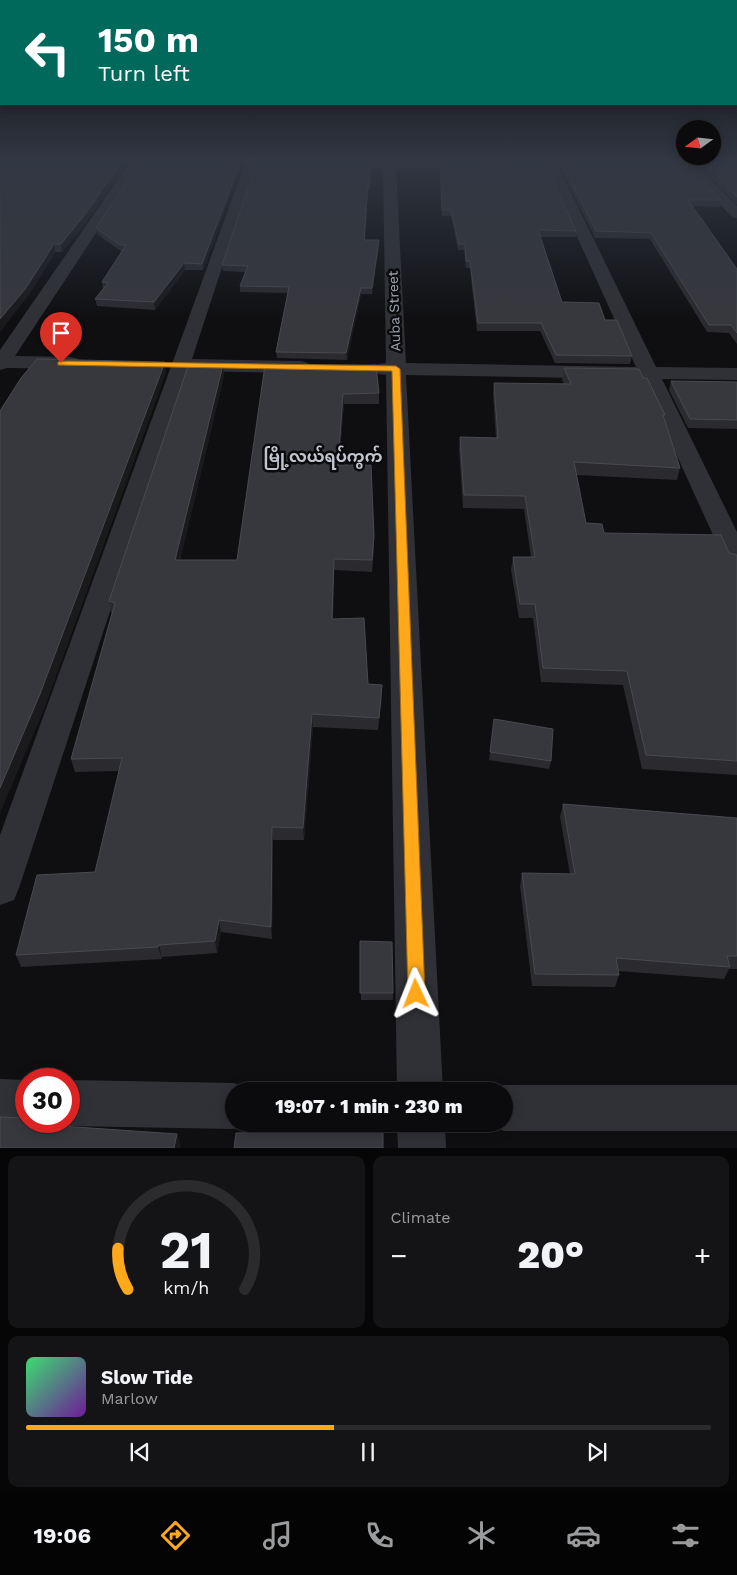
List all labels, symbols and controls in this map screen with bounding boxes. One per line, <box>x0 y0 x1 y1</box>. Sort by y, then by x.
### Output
text: 150 m <box>98 19 199 61</box>
icon: left <box>15 20 80 85</box>
text: Turn left <box>98 61 190 86</box>
north arrow <box>676 120 721 165</box>
map controls <box>676 120 721 165</box>
street label: Auba Street <box>385 270 403 352</box>
pin <box>40 312 82 363</box>
icon: arrive <box>47 319 75 347</box>
district label: မြို့လယ်ရပ်ကွက် <box>264 445 383 470</box>
position arrow <box>389 967 441 1019</box>
speed limit sign: 30 <box>15 1068 80 1133</box>
text: 19:07 · 1 min · 230 m <box>275 1095 463 1118</box>
text: Climate <box>391 1208 451 1227</box>
text: 21 <box>160 1220 213 1281</box>
text: 20° <box>517 1233 584 1277</box>
text: − <box>391 1239 407 1272</box>
text: + <box>694 1239 711 1272</box>
text: km/h <box>163 1277 209 1298</box>
text: Slow Tide <box>101 1366 193 1389</box>
text: Marlow <box>101 1389 158 1408</box>
icon: previous <box>126 1438 154 1466</box>
icon: pause <box>354 1438 382 1466</box>
icon: next <box>583 1438 611 1466</box>
icon: directions <box>158 1518 193 1553</box>
icon: music <box>260 1518 295 1553</box>
icon: phone <box>362 1518 397 1553</box>
icon: climate <box>464 1518 499 1553</box>
icon: car <box>566 1518 601 1553</box>
icon: filters <box>668 1518 703 1553</box>
text: 19:06 <box>34 1523 91 1548</box>

